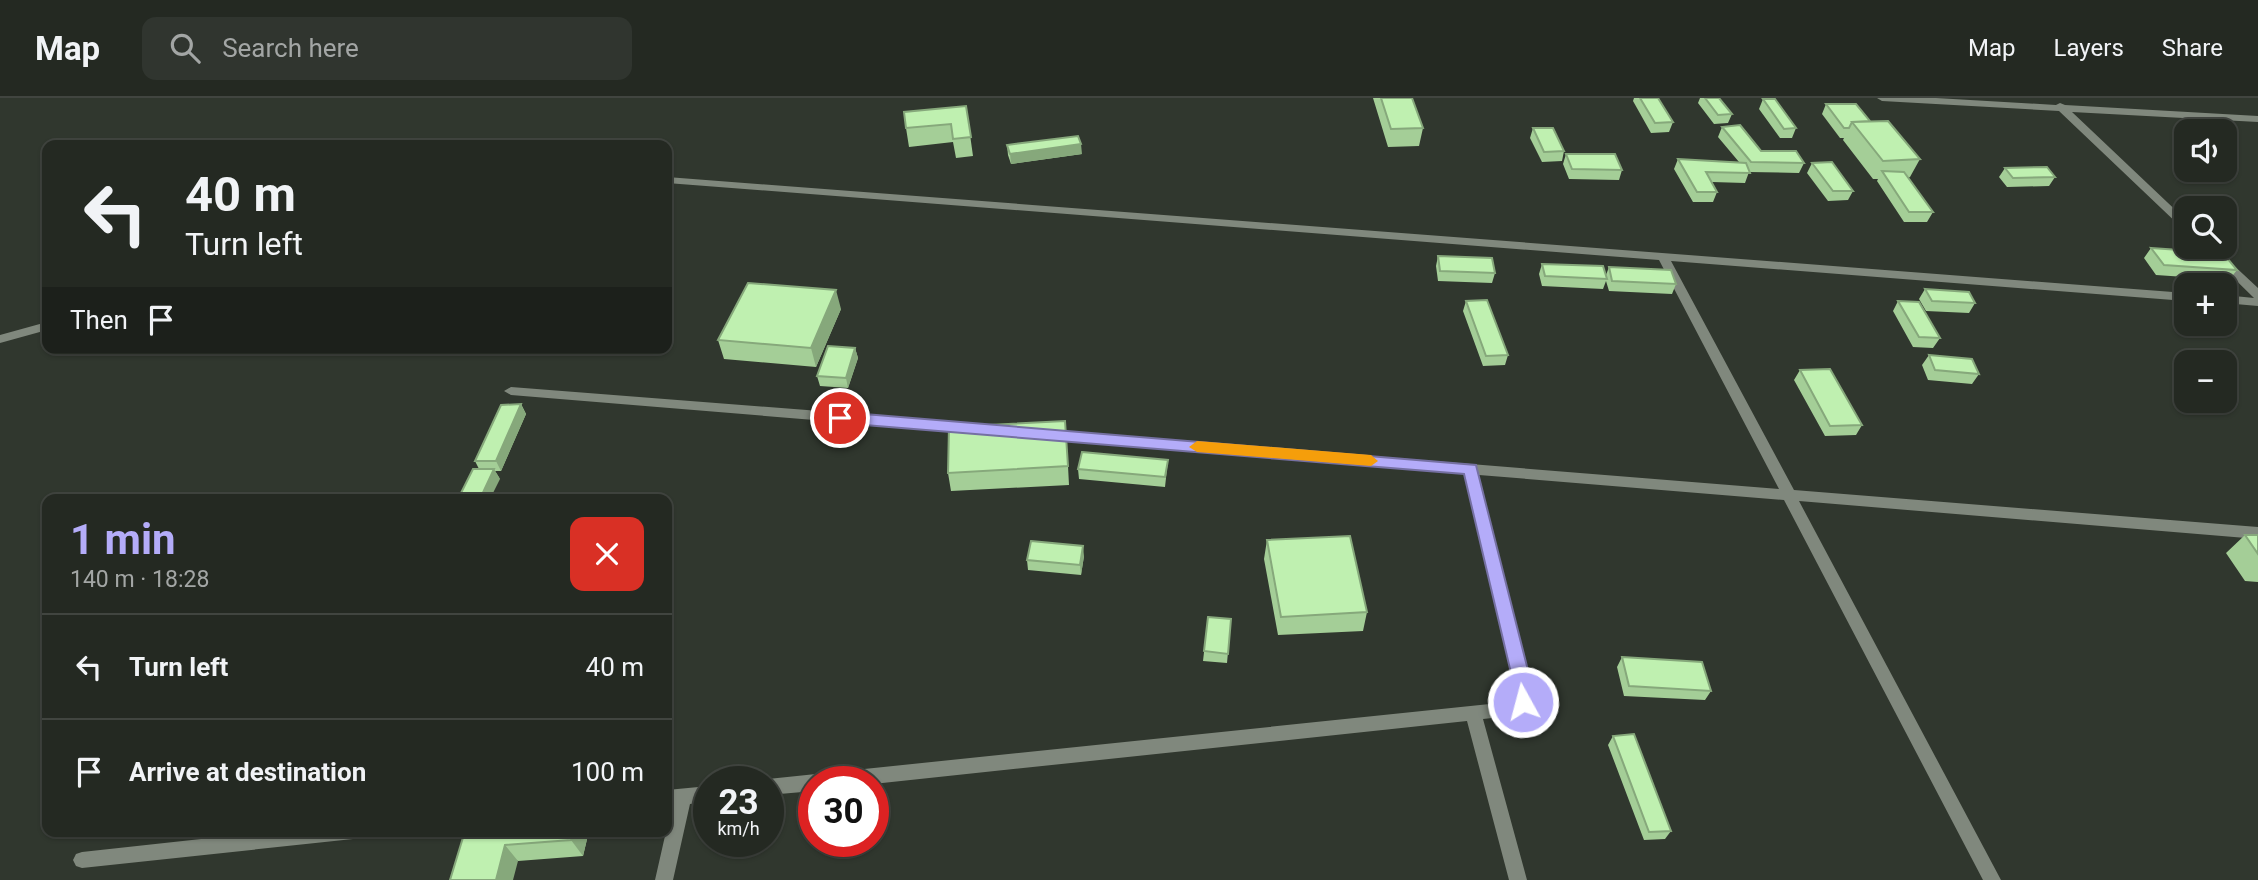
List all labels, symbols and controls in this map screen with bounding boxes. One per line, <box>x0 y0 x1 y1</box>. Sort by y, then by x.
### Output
search box <box>142 17 632 80</box>
text: Map <box>35 29 100 68</box>
icon: search <box>166 29 204 67</box>
text: Search here <box>222 33 359 63</box>
text: Map <box>1968 34 2016 62</box>
text: Layers <box>2054 34 2124 62</box>
text: Share <box>2162 34 2223 62</box>
map controls <box>2174 119 2237 413</box>
button: sound <box>2174 119 2237 182</box>
text: 40 m <box>185 166 296 223</box>
icon: left <box>70 168 161 259</box>
button: search <box>2174 196 2237 259</box>
text: Turn left <box>185 225 303 263</box>
button: + <box>2174 273 2237 336</box>
icon: arrive <box>142 301 180 339</box>
text: Then <box>70 305 128 335</box>
button: − <box>2174 350 2237 413</box>
pin <box>810 388 870 448</box>
icon: arrive <box>821 399 859 437</box>
text: 1 min <box>70 515 176 564</box>
button: close <box>570 517 644 591</box>
text: 140 m · 18:28 <box>70 566 209 593</box>
icon: left <box>70 648 108 686</box>
text: Turn left <box>129 652 228 682</box>
text: 40 m <box>586 652 644 682</box>
position arrow <box>1486 665 1560 739</box>
icon: arrive <box>70 753 108 791</box>
text: Arrive at destination <box>129 757 366 787</box>
text: 100 m <box>571 757 644 787</box>
speed limit sign: 30 <box>798 766 889 857</box>
text: 23 <box>718 782 759 823</box>
text: km/h <box>717 818 760 839</box>

